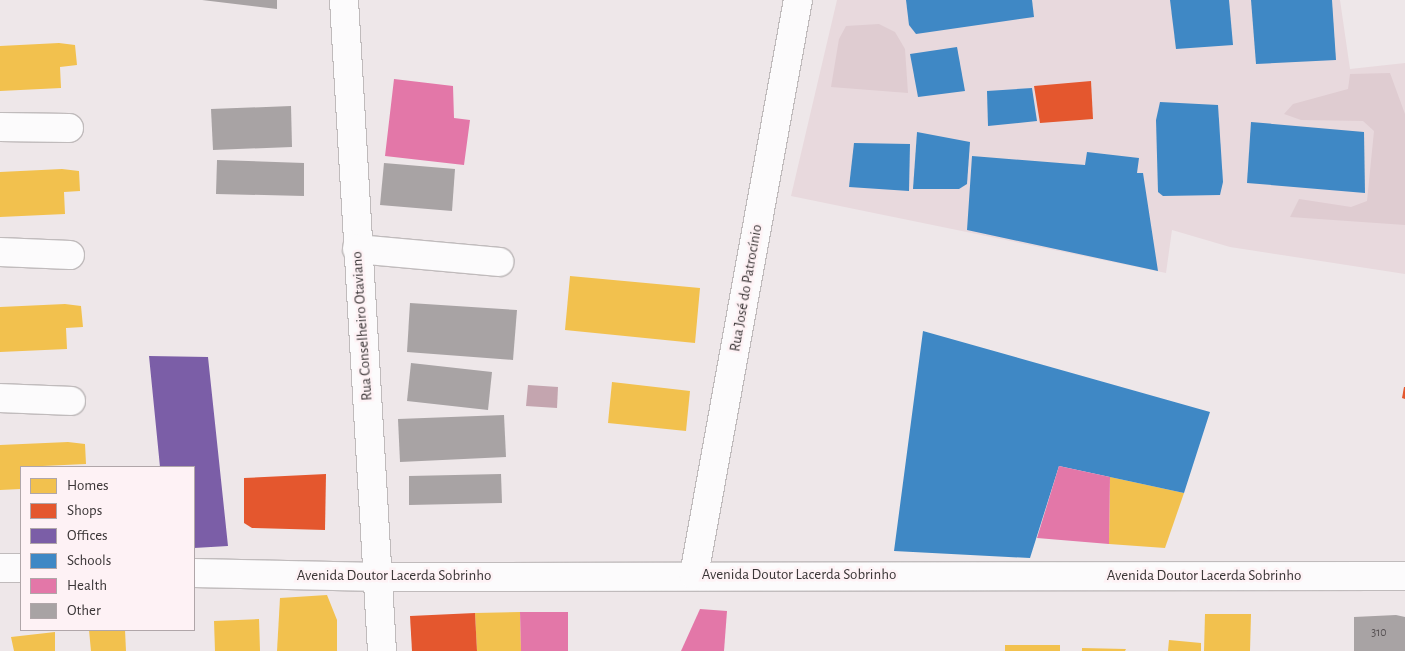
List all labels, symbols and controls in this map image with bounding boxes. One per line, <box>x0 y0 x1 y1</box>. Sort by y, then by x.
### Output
street label: Rua José do Patrocínio <box>726 223 766 353</box>
street label: Rua Conselheiro Otaviano <box>348 251 376 401</box>
legend <box>20 466 195 631</box>
text: Homes <box>67 478 109 493</box>
text: Shops <box>67 503 102 518</box>
text: Offices <box>67 528 108 543</box>
text: Schools <box>67 553 111 568</box>
street label: Avenida Doutor Lacerda Sobrinho <box>702 566 896 584</box>
street label: Avenida Doutor Lacerda Sobrinho <box>297 567 491 585</box>
street label: Avenida Doutor Lacerda Sobrinho <box>1107 567 1301 585</box>
text: Health <box>67 578 107 593</box>
text: Other <box>67 603 101 618</box>
house number: 310 <box>1371 626 1387 640</box>

